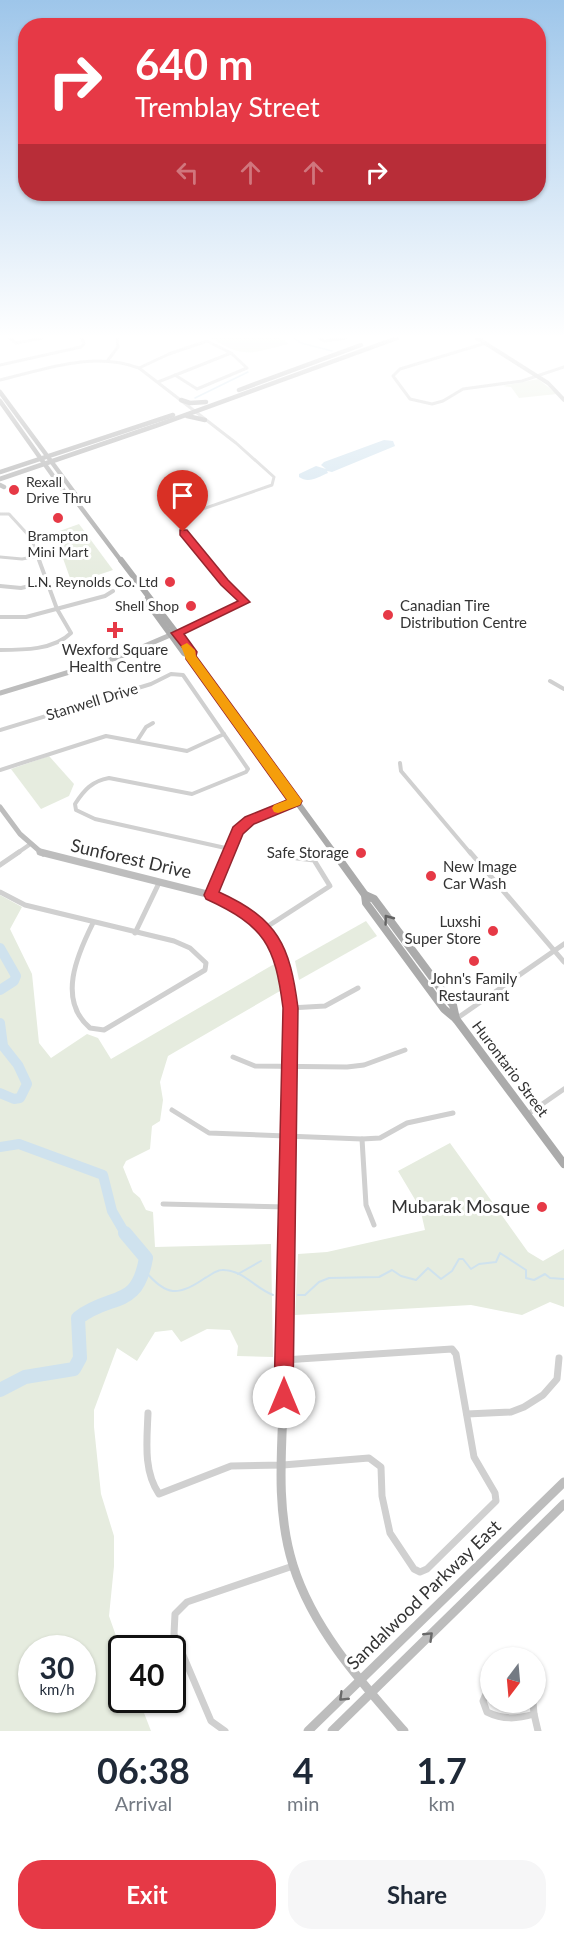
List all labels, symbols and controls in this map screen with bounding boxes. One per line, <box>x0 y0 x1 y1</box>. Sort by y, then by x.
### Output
text: 640 m <box>135 39 253 89</box>
icon: right <box>36 42 114 120</box>
text: Tremblay Street <box>135 90 320 123</box>
icon: left <box>171 156 204 189</box>
icon: ahead <box>234 156 267 189</box>
icon: ahead <box>297 156 330 189</box>
icon: right <box>360 156 393 189</box>
pin <box>157 470 208 532</box>
place label: Rexall Drive Thru <box>26 473 91 506</box>
icon: arrive <box>166 479 199 512</box>
marker: Rexall Drive Thru <box>7 483 21 497</box>
marker: Brampton Mini Mart <box>51 511 65 525</box>
place label: Brampton Mini Mart <box>28 527 88 560</box>
place label: L.N. Reynolds Co. Ltd <box>27 573 158 590</box>
marker: L.N. Reynolds Co. Ltd <box>163 575 177 589</box>
place label: Canadian Tire Distribution Centre <box>400 596 527 631</box>
place label: Shell Shop <box>115 597 179 614</box>
marker: Shell Shop <box>184 599 198 613</box>
marker: Canadian Tire Distribution Centre <box>381 608 395 622</box>
marker: Wexford Square Health Centre <box>106 621 124 639</box>
place label: Wexford Square Health Centre <box>62 640 168 675</box>
street label: Stanwell Drive <box>44 678 140 724</box>
street label: Sunforest Drive <box>69 833 194 883</box>
place label: Safe Storage <box>267 843 349 861</box>
marker: Safe Storage <box>354 846 368 860</box>
place label: New Image Car Wash <box>443 857 517 892</box>
marker: New Image Car Wash <box>424 869 438 883</box>
place label: Luxshi Super Store <box>405 912 481 947</box>
one-way arrow <box>385 915 396 926</box>
marker: Luxshi Super Store <box>486 924 500 938</box>
marker: John's Family Restaurant <box>467 954 481 968</box>
place label: John's Family Restaurant <box>431 969 518 1004</box>
street label: Hurontario Street <box>469 1017 553 1120</box>
place label: Mubarak Mosque <box>391 1195 530 1217</box>
marker: Mubarak Mosque <box>535 1200 549 1214</box>
position arrow <box>252 1365 316 1429</box>
street label: Sandalwood Parkway East <box>342 1514 505 1674</box>
one-way arrow <box>422 1633 433 1644</box>
speed limit sign: 40 <box>108 1635 186 1713</box>
north arrow <box>480 1647 546 1713</box>
map controls <box>480 1647 546 1713</box>
text: 30 <box>40 1649 74 1685</box>
text: km/h <box>39 1680 75 1698</box>
one-way arrow <box>340 1689 351 1700</box>
text: 06:38 <box>97 1748 190 1792</box>
text: 4 <box>293 1748 314 1792</box>
text: 1.7 <box>417 1748 467 1792</box>
text: Arrival <box>115 1791 172 1815</box>
text: min <box>287 1791 319 1815</box>
text: km <box>428 1791 455 1815</box>
button: Exit <box>18 1860 276 1929</box>
button: Share <box>288 1860 546 1929</box>

